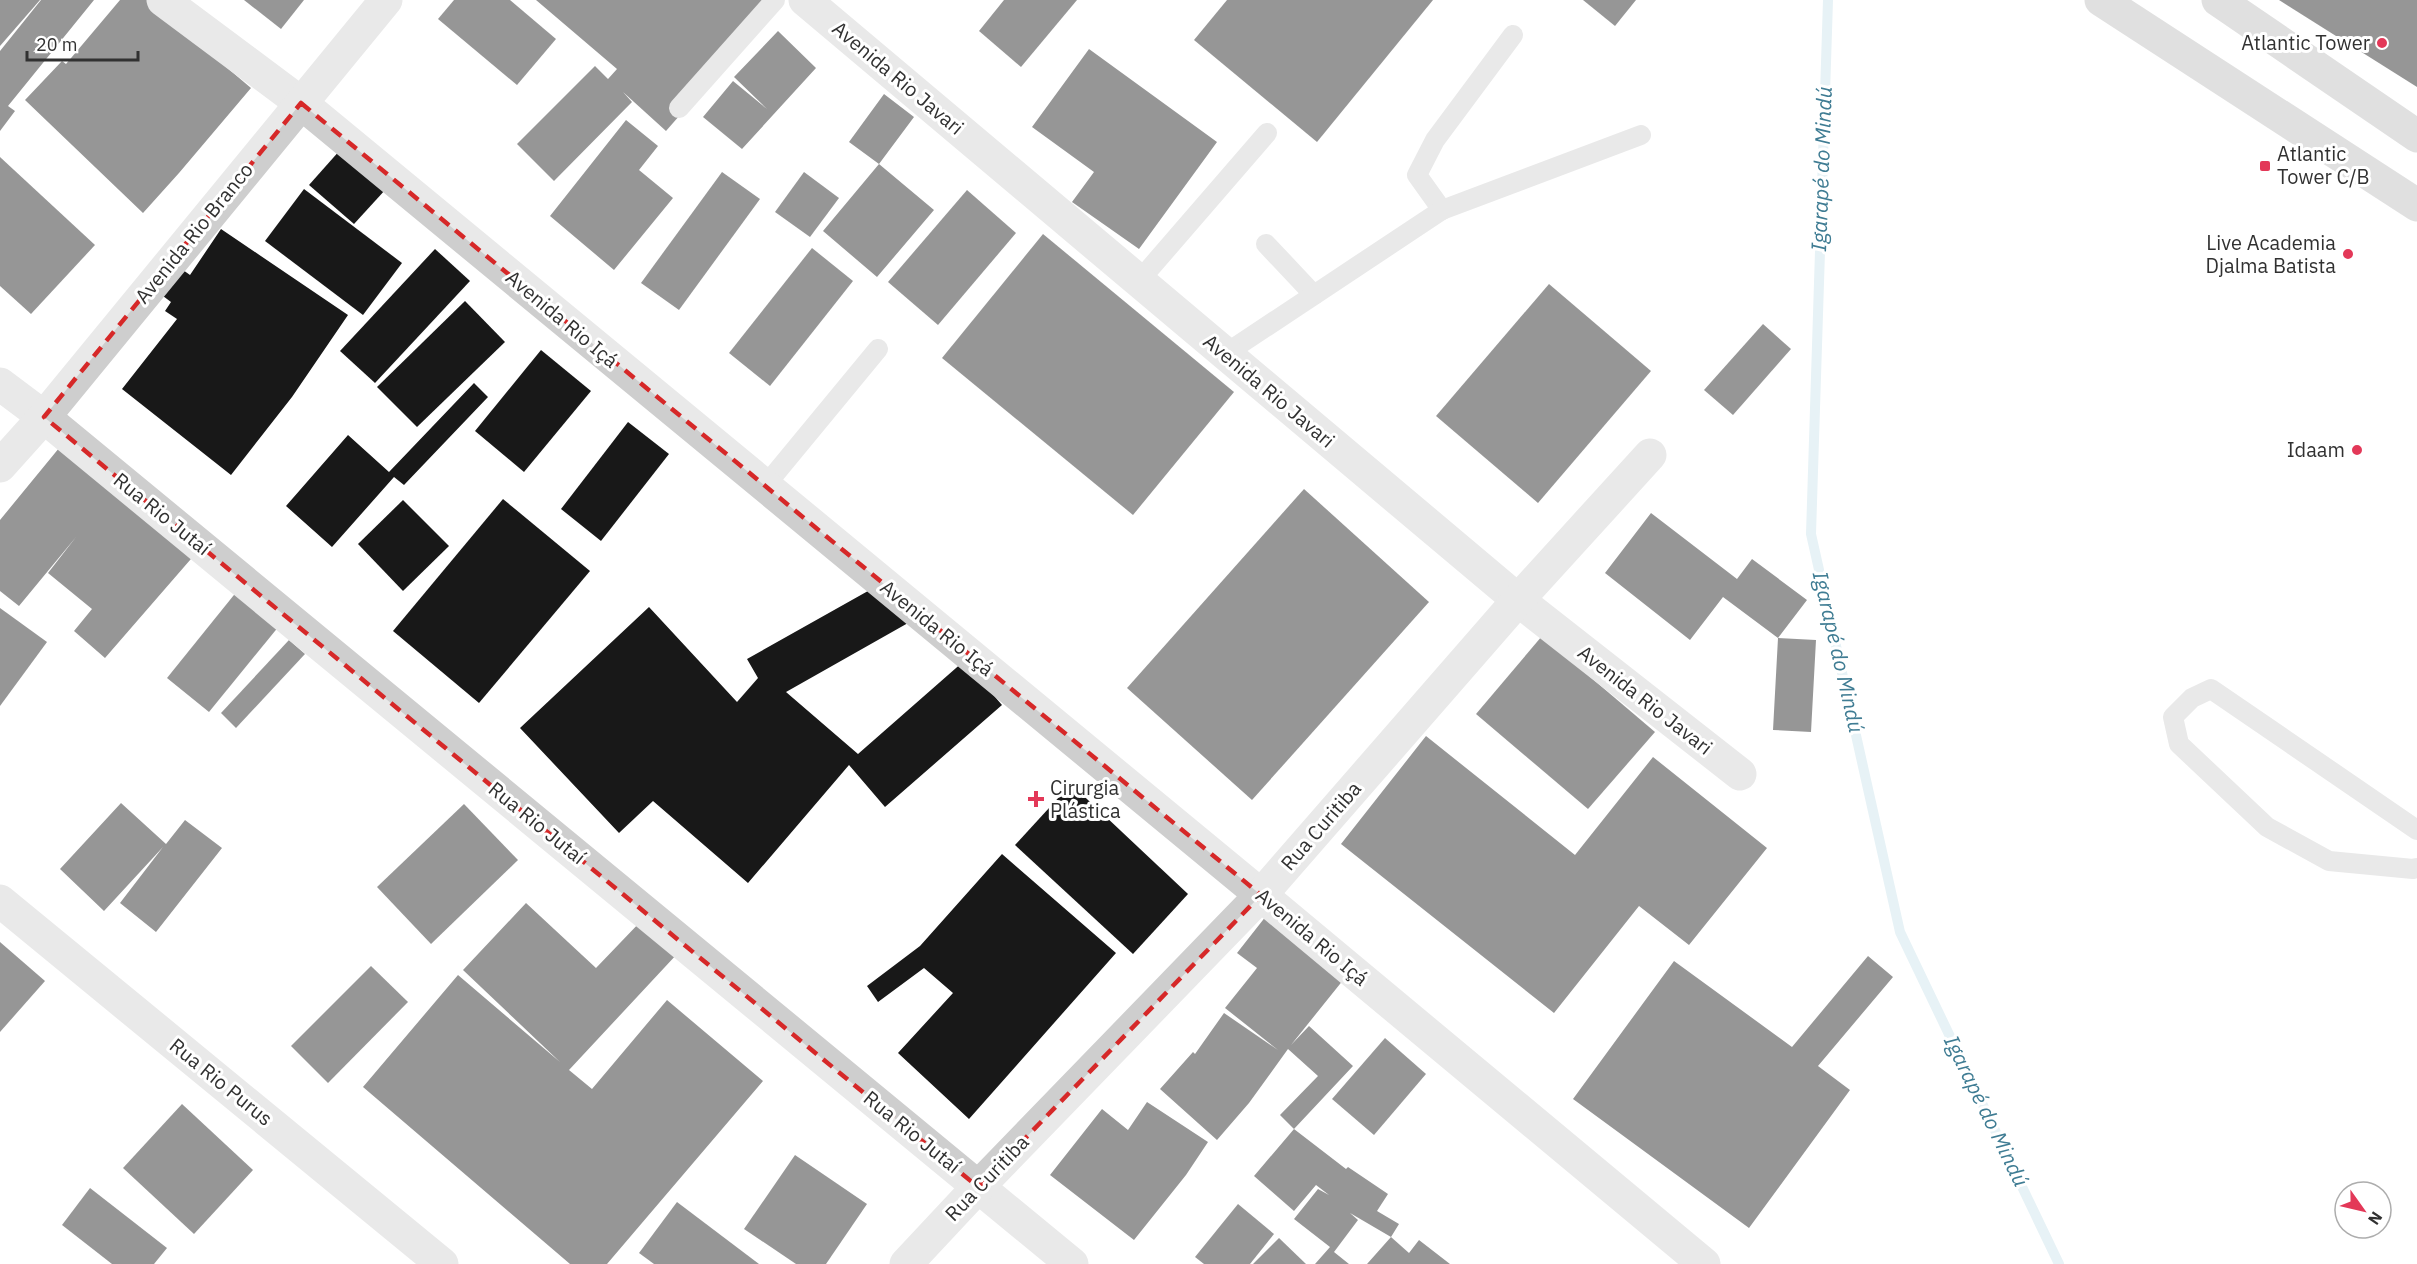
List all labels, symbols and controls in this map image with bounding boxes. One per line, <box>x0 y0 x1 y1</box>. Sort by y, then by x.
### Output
street label: Avenida Rio Javari <box>827 15 970 141</box>
scale bar <box>27 24 138 62</box>
place label: Atlantic Tower <box>2241 29 2370 56</box>
text: 20 m <box>36 33 78 56</box>
marker: Atlantic Tower <box>2375 36 2389 50</box>
water label: Igarapé do Mindú <box>1804 86 1838 252</box>
place label: Atlantic Tower C/B <box>2277 140 2370 190</box>
street label: Avenida Rio Branco <box>128 157 259 309</box>
marker: Atlantic Tower C/B <box>2258 159 2272 173</box>
place label: Live Academia Djalma Batista <box>2206 229 2336 279</box>
marker: Live Academia Djalma Batista <box>2341 247 2355 261</box>
street label: Avenida Rio Içá <box>500 264 624 374</box>
street label: Avenida Rio Javari <box>1198 328 1341 454</box>
place label: Idaam <box>2287 436 2345 463</box>
marker: Idaam <box>2350 443 2364 457</box>
street label: Rua Rio Jutaí <box>108 466 216 561</box>
water label: Igarapé do Mindú <box>1807 568 1871 735</box>
street label: Avenida Rio Içá <box>875 573 1000 682</box>
street label: Avenida Rio Javari <box>1573 639 1718 761</box>
place label: Cirurgia Plástica <box>1050 774 1121 824</box>
street label: Rua Rio Jutaí <box>483 775 591 870</box>
street label: Rua Curitiba <box>1274 775 1367 876</box>
marker: Cirurgia Plástica <box>1027 790 1045 808</box>
street label: Avenida Rio Içá <box>1250 882 1374 992</box>
water label: Igarapé do Mindú <box>1938 1030 2036 1191</box>
street label: Rua Rio Purus <box>164 1032 278 1131</box>
street label: Rua Rio Jutaí <box>858 1084 966 1179</box>
street label: Rua Curitiba <box>939 1128 1035 1227</box>
north arrow <box>2333 1180 2393 1240</box>
text: N <box>2364 1208 2387 1229</box>

